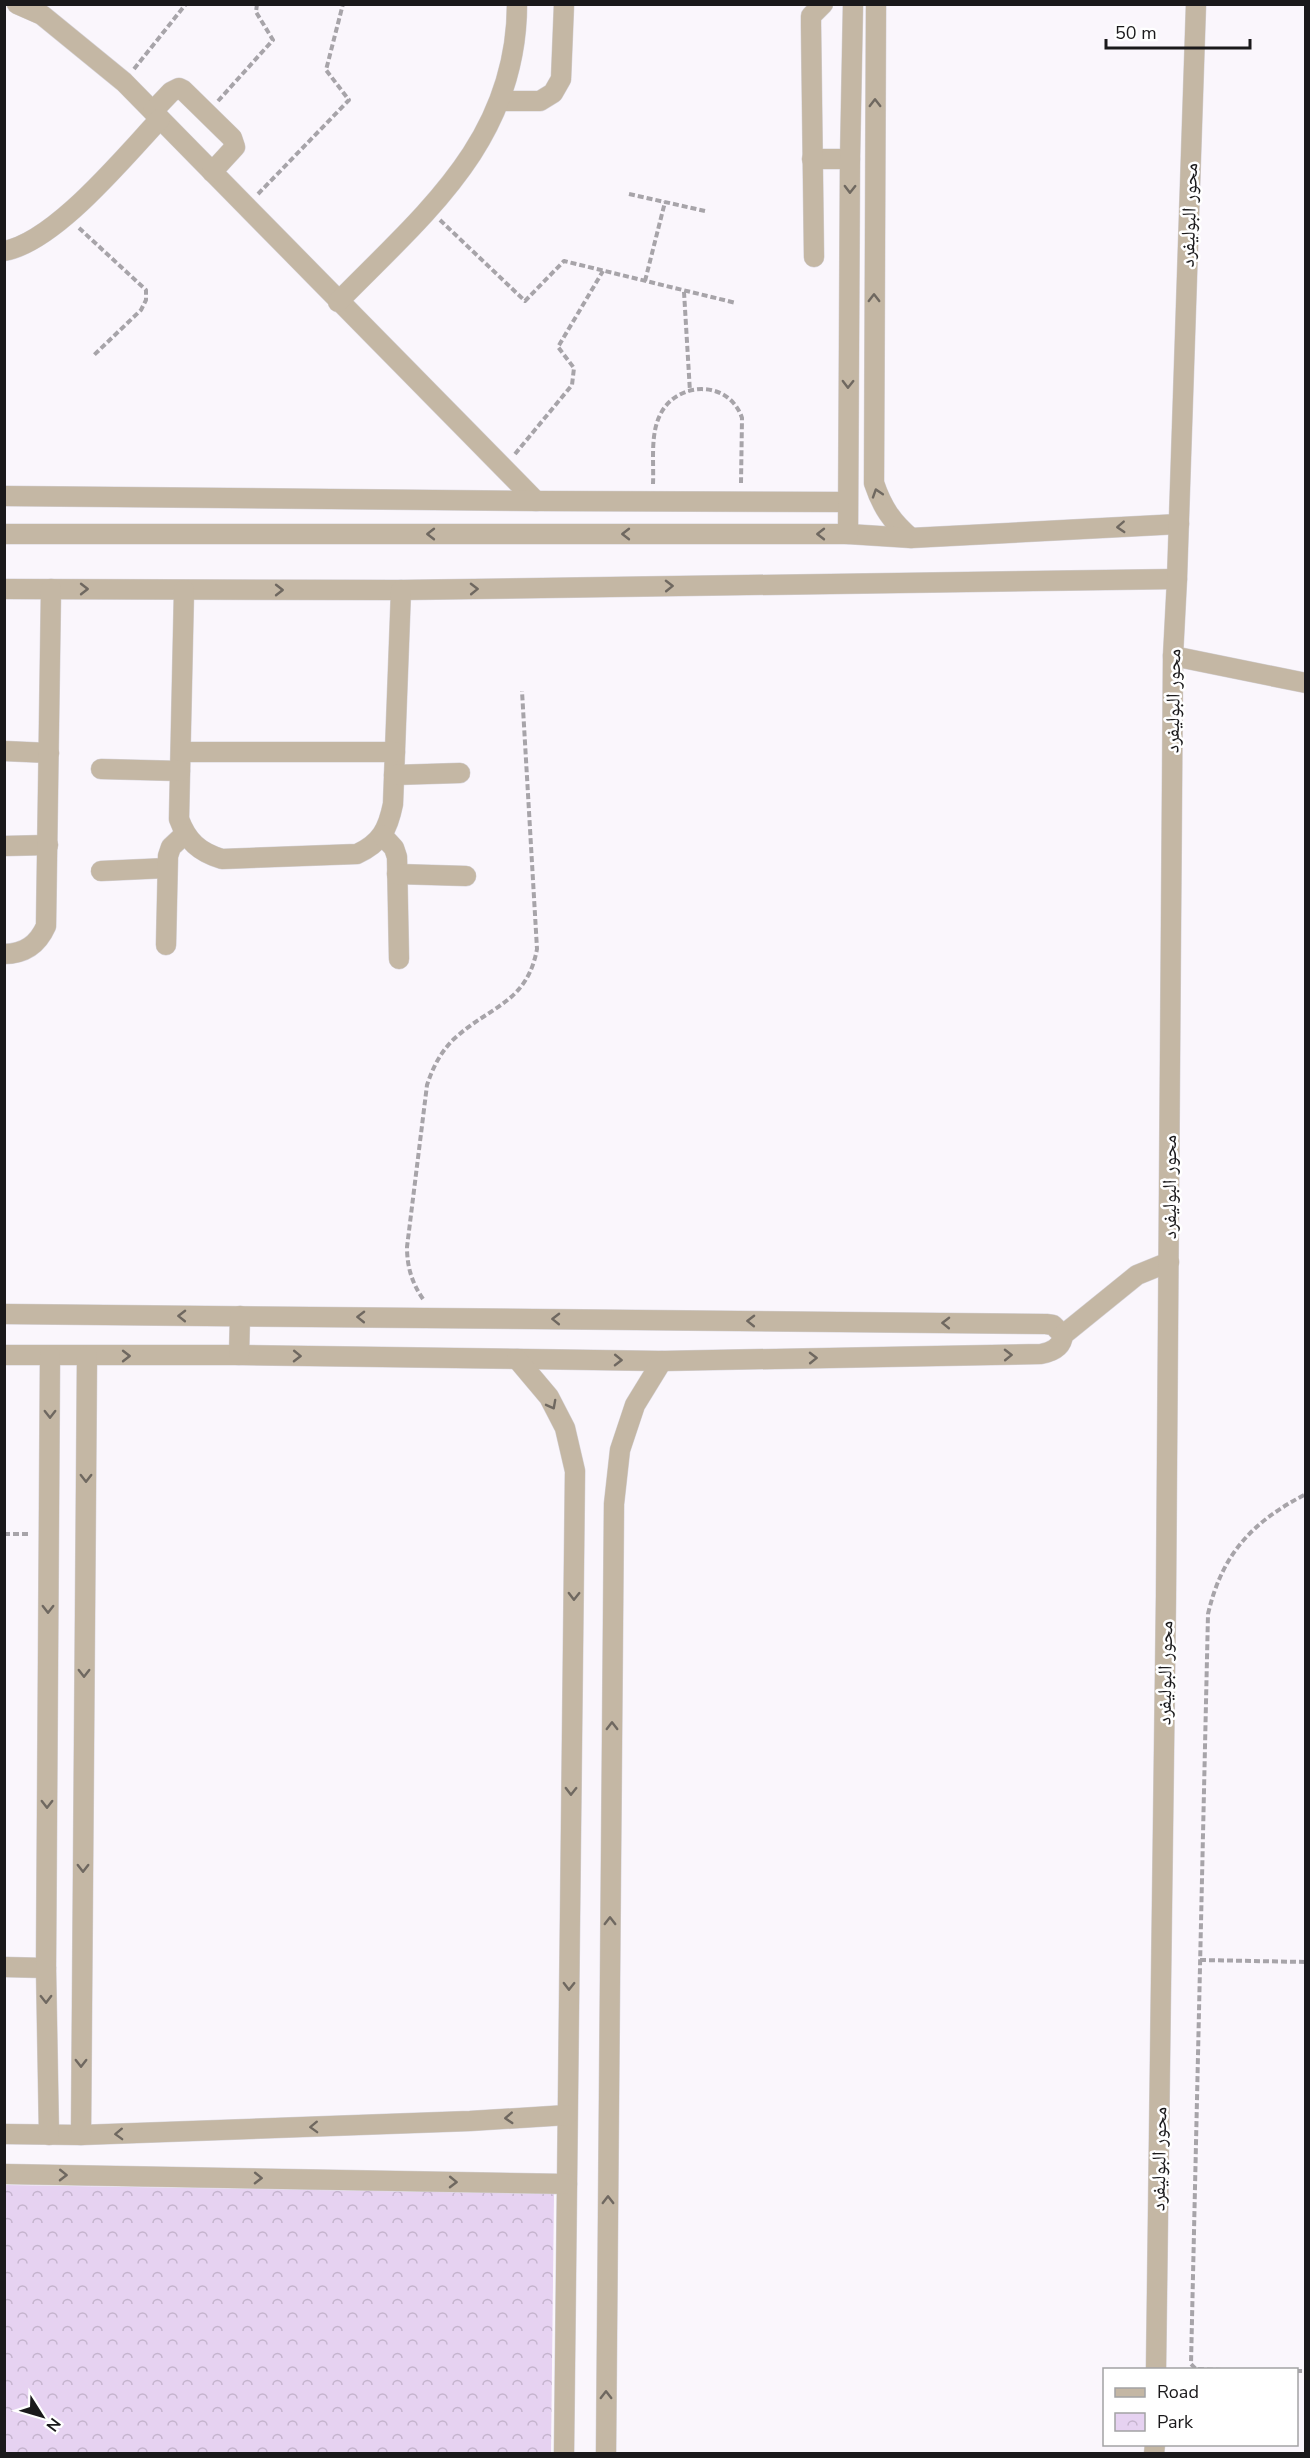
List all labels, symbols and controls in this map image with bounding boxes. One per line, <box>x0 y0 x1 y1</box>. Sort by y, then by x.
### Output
scale bar <box>1106 12 1250 50</box>
text: 50 m <box>1115 21 1157 45</box>
one-way arrow <box>869 99 881 108</box>
street label: محور البوليفرد <box>1174 162 1204 268</box>
one-way arrow <box>844 184 856 193</box>
one-way arrow <box>868 294 880 303</box>
one-way arrow <box>842 379 854 388</box>
one-way arrow <box>872 488 884 499</box>
one-way arrow <box>1116 520 1125 533</box>
one-way arrow <box>427 528 436 540</box>
one-way arrow <box>622 528 631 540</box>
one-way arrow <box>817 528 826 540</box>
one-way arrow <box>664 580 673 593</box>
one-way arrow <box>79 583 88 595</box>
one-way arrow <box>469 583 478 595</box>
one-way arrow <box>274 584 283 596</box>
street label: محور البوليفرد <box>1159 649 1187 753</box>
street label: محور البوليفرد <box>1156 1135 1183 1239</box>
one-way arrow <box>177 1309 186 1322</box>
one-way arrow <box>357 1311 366 1324</box>
one-way arrow <box>552 1313 561 1325</box>
one-way arrow <box>747 1315 756 1327</box>
one-way arrow <box>942 1317 951 1329</box>
one-way arrow <box>1004 1349 1013 1361</box>
one-way arrow <box>121 1350 130 1362</box>
one-way arrow <box>293 1350 302 1362</box>
one-way arrow <box>809 1352 818 1364</box>
one-way arrow <box>614 1354 623 1366</box>
one-way arrow <box>545 1398 557 1409</box>
one-way arrow <box>44 1410 56 1419</box>
one-way arrow <box>80 1473 92 1482</box>
one-way arrow <box>568 1591 580 1600</box>
one-way arrow <box>42 1605 54 1614</box>
street label: محور البوليفرد <box>1151 1621 1179 1725</box>
one-way arrow <box>78 1668 90 1677</box>
one-way arrow <box>606 1722 618 1731</box>
one-way arrow <box>565 1786 578 1795</box>
one-way arrow <box>41 1800 53 1809</box>
one-way arrow <box>77 1863 89 1872</box>
one-way arrow <box>604 1917 616 1926</box>
one-way arrow <box>563 1981 575 1990</box>
one-way arrow <box>40 1995 53 2004</box>
one-way arrow <box>75 2058 87 2067</box>
street label: محور البوليفرد <box>1145 2107 1173 2211</box>
one-way arrow <box>504 2112 513 2125</box>
one-way arrow <box>310 2120 319 2133</box>
one-way arrow <box>115 2127 124 2140</box>
one-way arrow <box>58 2169 67 2181</box>
one-way arrow <box>253 2172 262 2184</box>
one-way arrow <box>448 2176 457 2188</box>
one-way arrow <box>602 2196 614 2205</box>
legend <box>1103 2368 1298 2446</box>
text: Road <box>1157 2380 1199 2404</box>
north arrow <box>12 2386 72 2446</box>
one-way arrow <box>600 2391 612 2400</box>
text: Park <box>1157 2410 1194 2434</box>
text: N <box>41 2413 66 2436</box>

